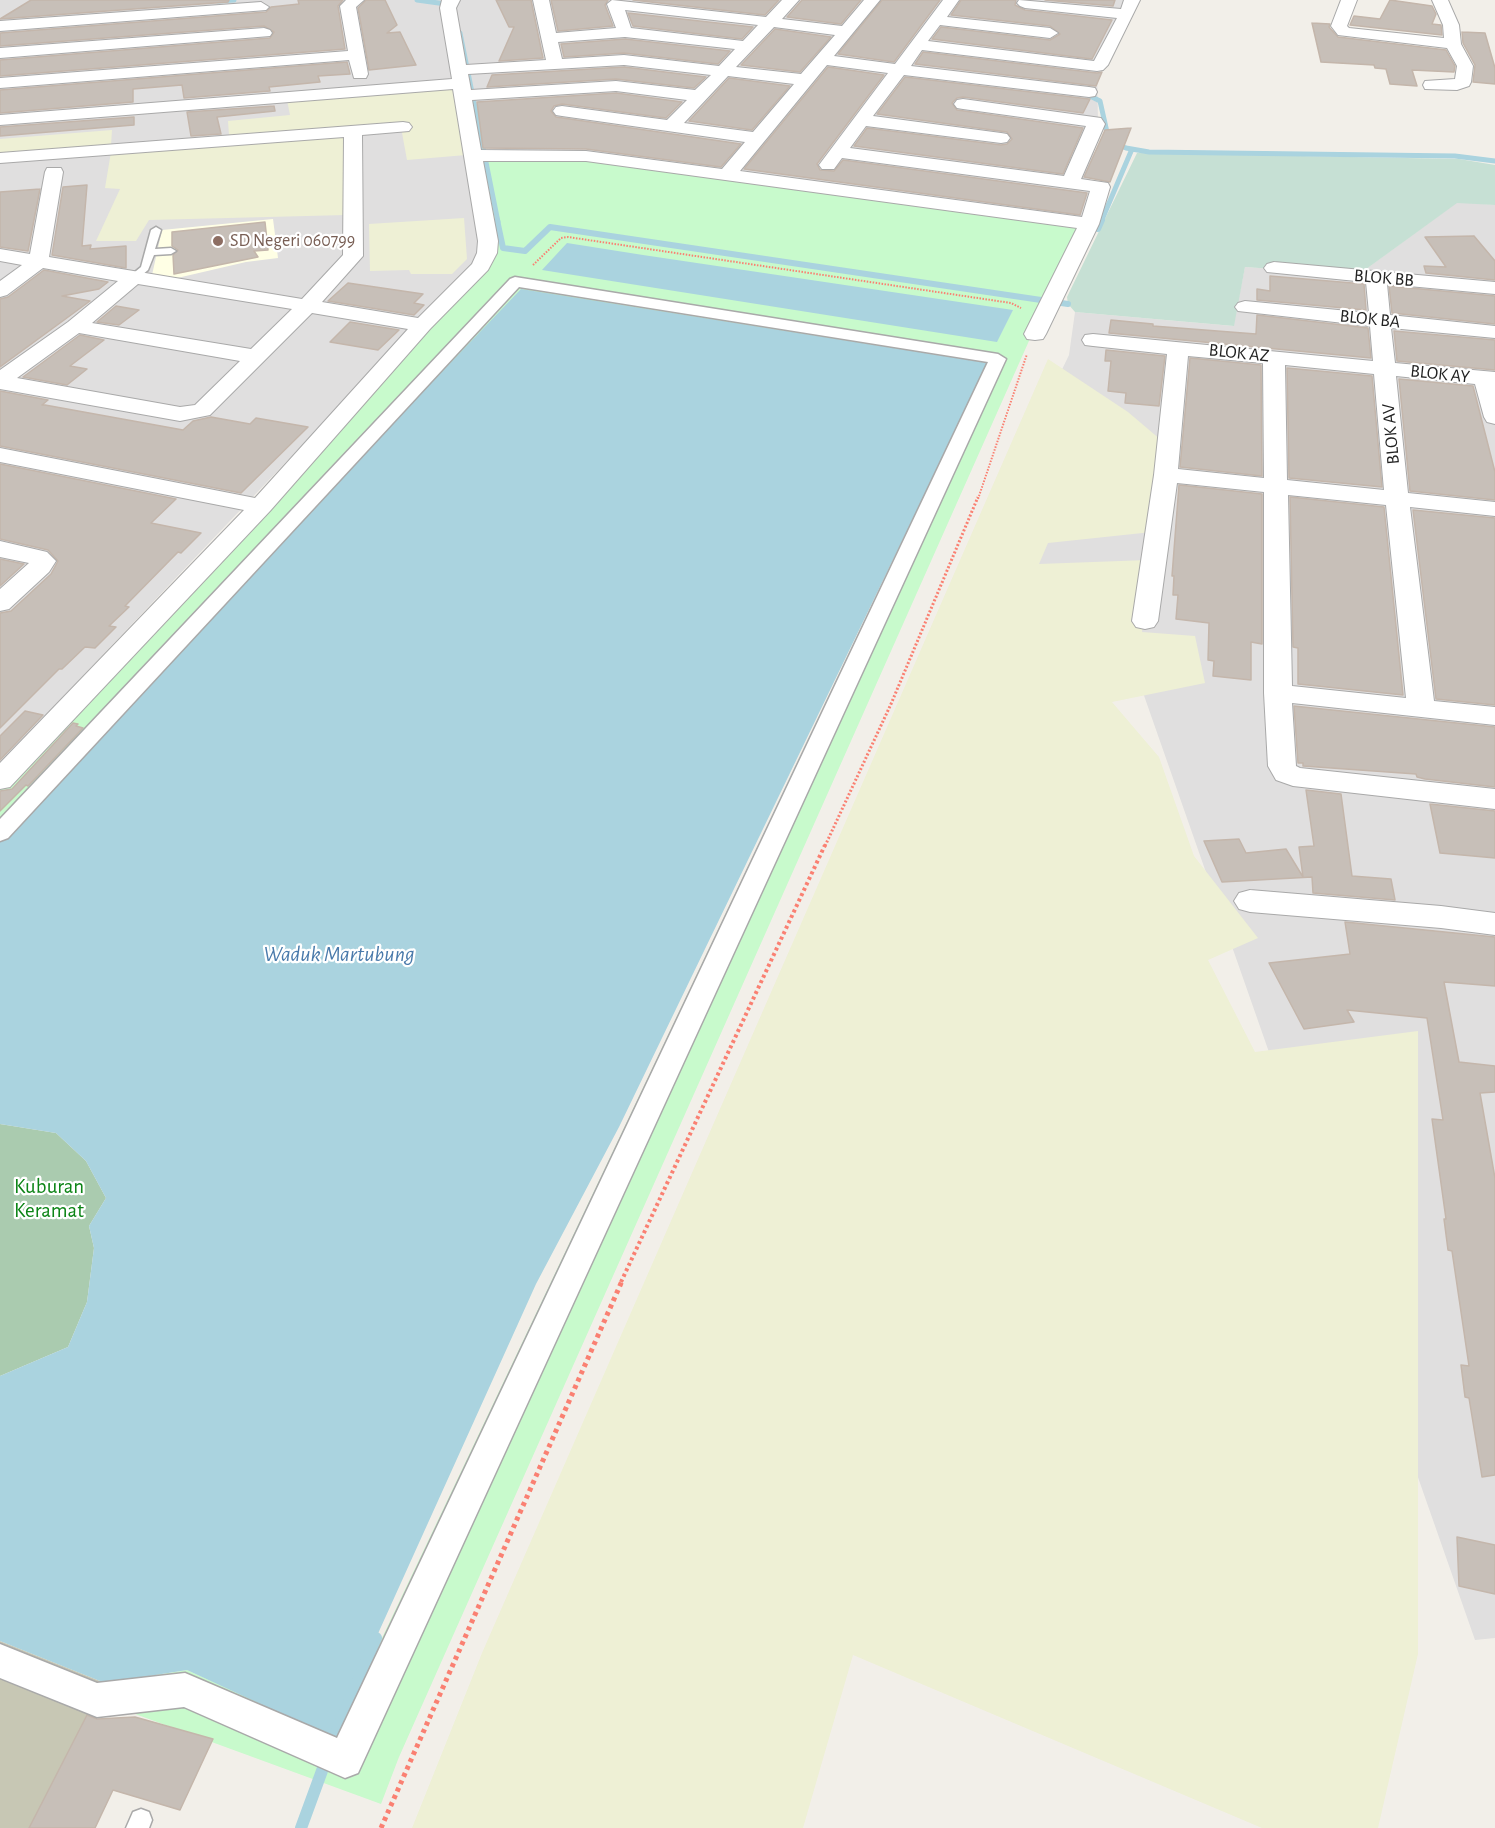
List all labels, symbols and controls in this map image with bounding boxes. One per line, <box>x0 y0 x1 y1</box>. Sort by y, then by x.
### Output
place label: SD Negeri 060799 <box>230 230 355 252</box>
marker: SD Negeri 060799 <box>211 234 225 248</box>
street label: BLOK BB <box>1353 265 1415 291</box>
street label: BLOK BA <box>1339 305 1401 333</box>
street label: BLOK AZ <box>1208 339 1270 367</box>
street label: BLOK AY <box>1409 360 1471 388</box>
street label: BLOK AV <box>1378 403 1404 465</box>
water label: Waduk Martubung <box>263 941 415 967</box>
park label: Kuburan Keramat <box>14 1174 84 1224</box>

